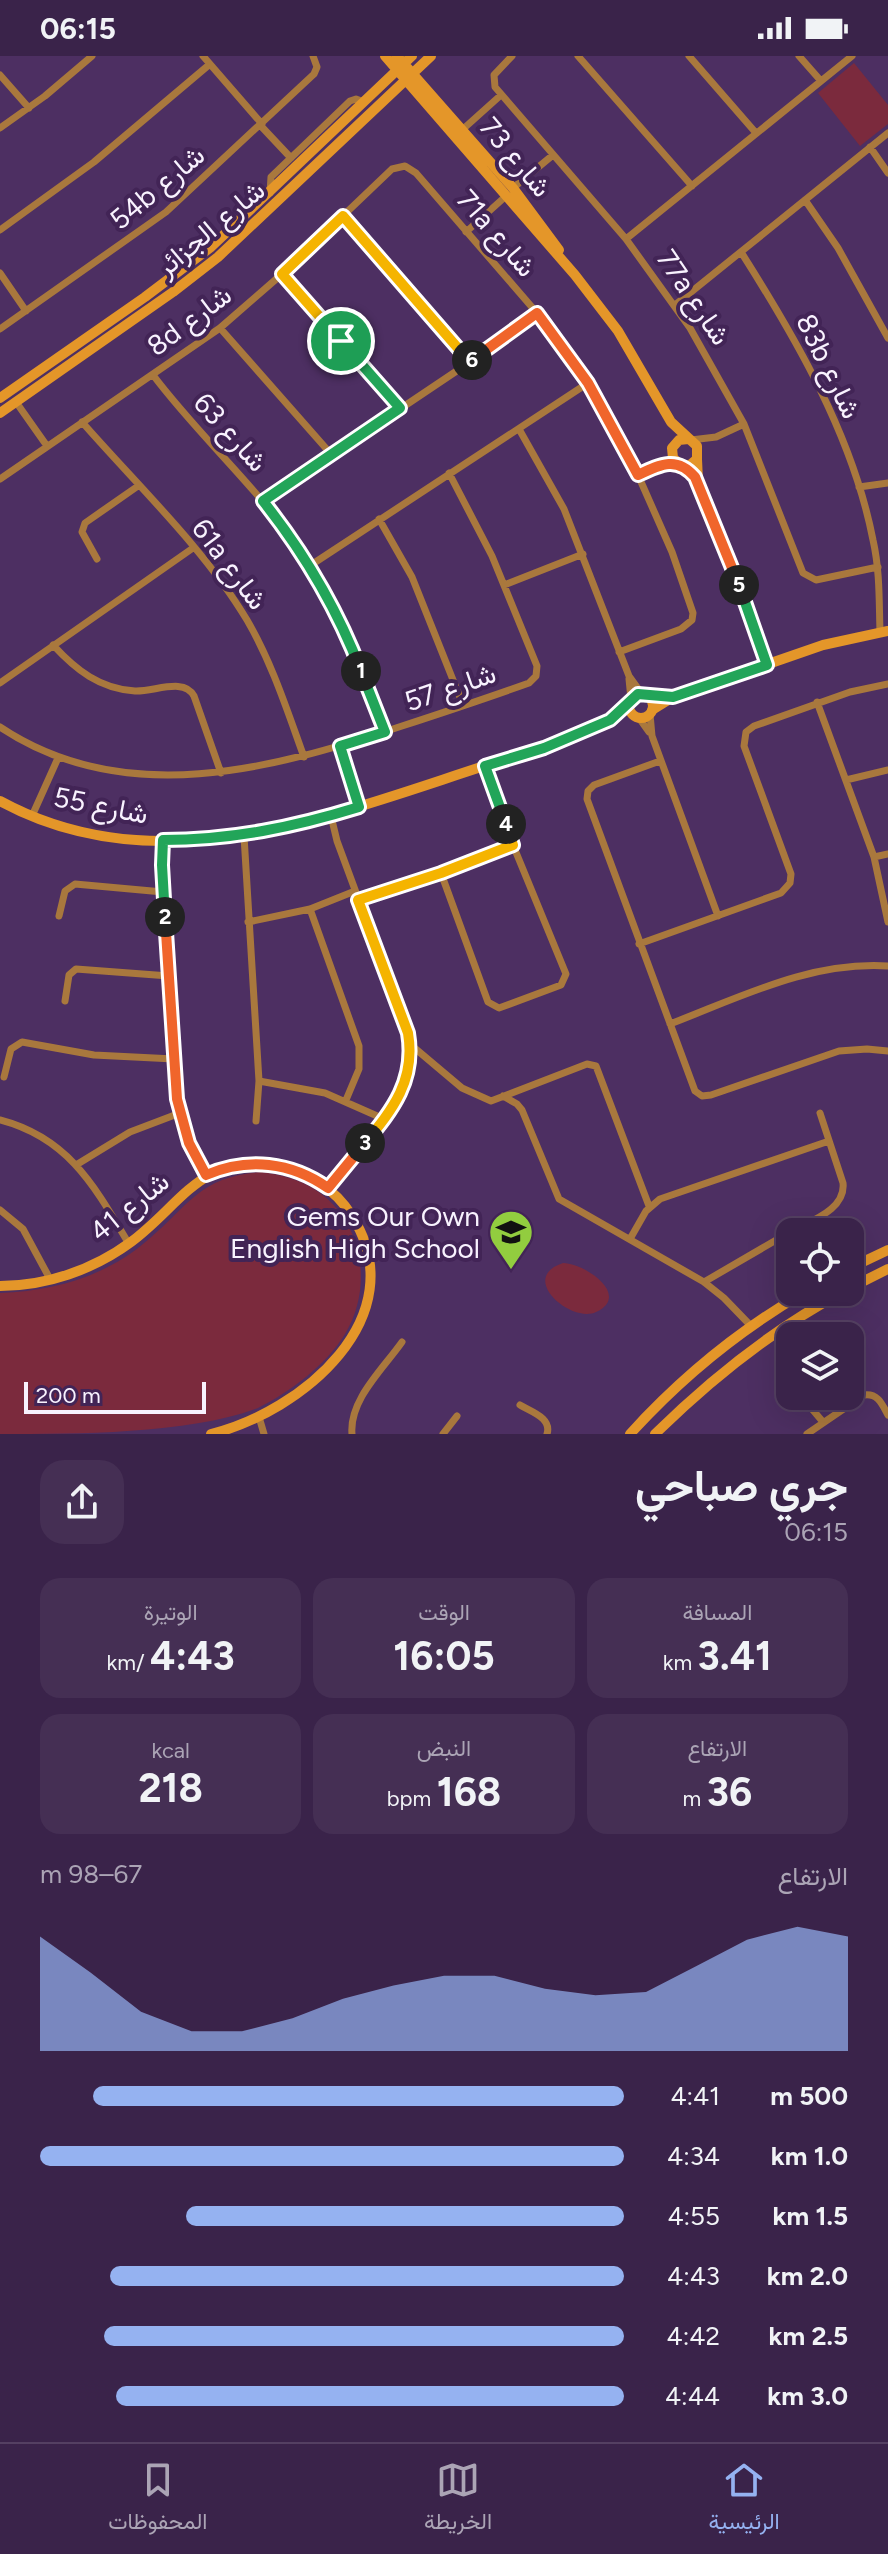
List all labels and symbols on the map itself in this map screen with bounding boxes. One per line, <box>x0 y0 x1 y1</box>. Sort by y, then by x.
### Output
street label: شارع 73 <box>471 110 559 205</box>
street label: 54b شارع <box>103 138 213 238</box>
street label: شارع الجزائر <box>148 173 273 286</box>
street label: 71a شارع <box>449 183 544 285</box>
street label: 77a شارع <box>648 243 738 352</box>
street label: 8d شارع <box>140 277 239 364</box>
pin <box>307 307 375 375</box>
street label: 83b شارع <box>787 308 869 425</box>
pin: 6 <box>452 340 492 380</box>
street label: شارع 63 <box>185 386 275 480</box>
street label: 61a شارع <box>183 512 275 617</box>
pin: 5 <box>719 565 759 605</box>
pin: 1 <box>341 651 381 691</box>
street label: شارع 57 <box>400 656 501 720</box>
street label: شارع 55 <box>51 779 151 833</box>
pin: 4 <box>486 804 526 844</box>
pin: 2 <box>145 897 185 937</box>
pin: 3 <box>345 1123 385 1163</box>
street label: شارع 41 <box>82 1164 177 1250</box>
place label: Gems Our Own English High School <box>230 1199 480 1265</box>
school or university icon: Gems Our Own English High School <box>487 1208 535 1271</box>
scale bar <box>24 1378 206 1414</box>

